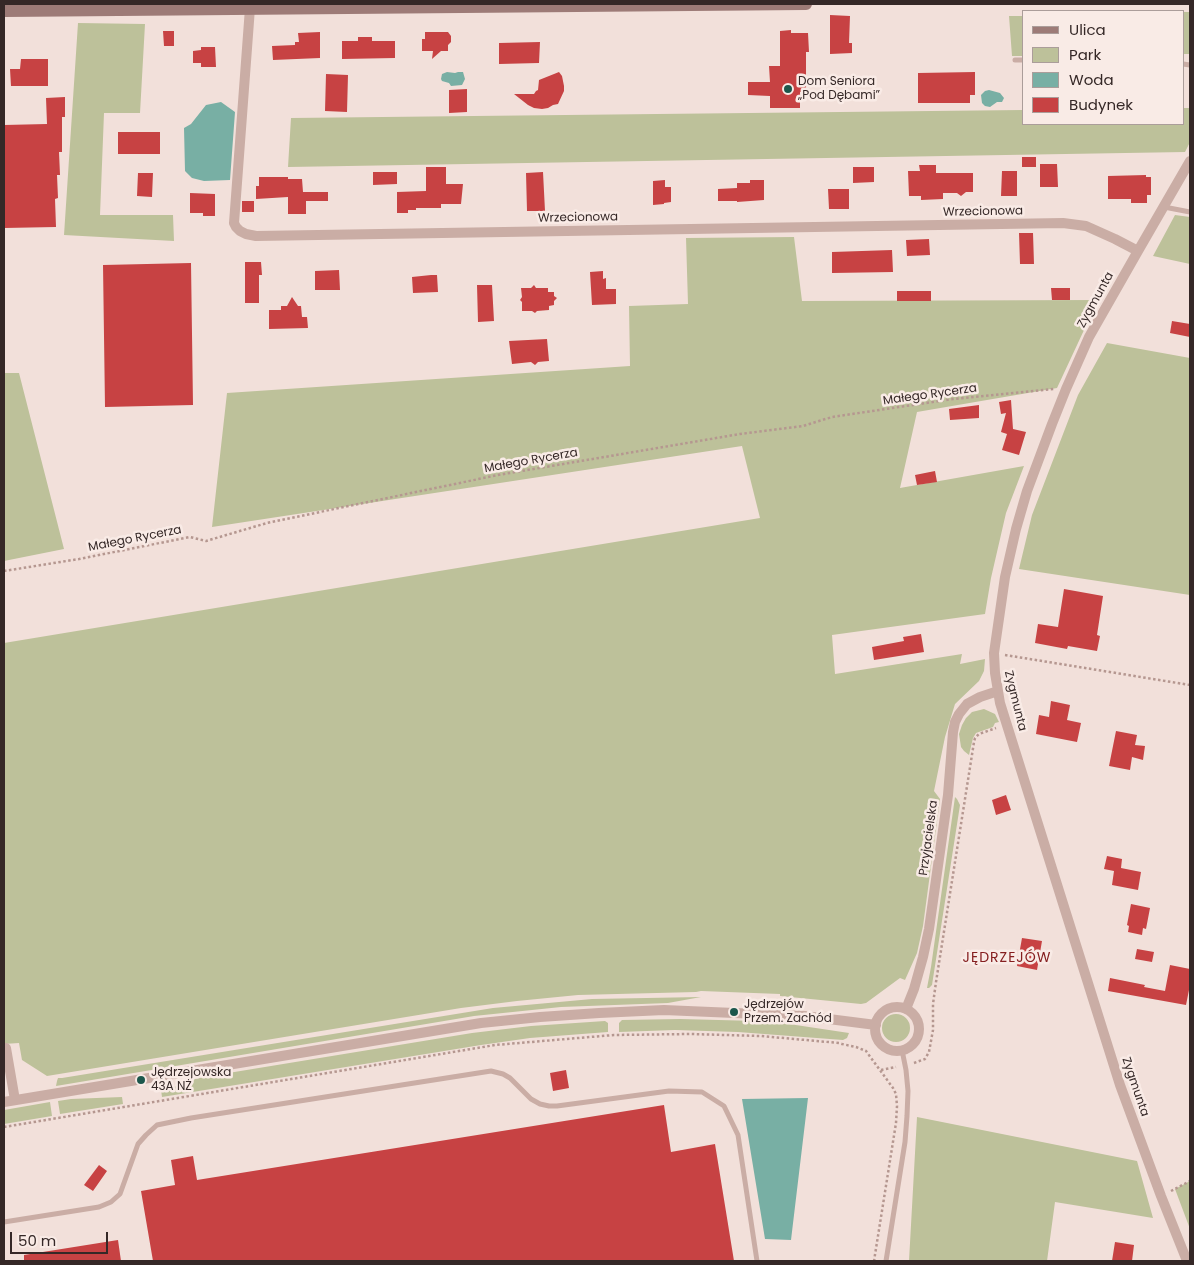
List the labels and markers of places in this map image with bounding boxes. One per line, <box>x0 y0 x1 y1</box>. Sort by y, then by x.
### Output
place label: Dom Seniora „Pod Dębami” <box>798 75 880 103</box>
marker: Dom Seniora „Pod Dębami” <box>782 83 794 95</box>
place label: Jędrzejów Przem. Zachód <box>744 998 832 1026</box>
marker: Jędrzejów Przem. Zachód <box>728 1006 740 1018</box>
place label: Jędrzejowska 43A NŻ <box>151 1066 231 1094</box>
marker: Jędrzejowska 43A NŻ <box>135 1074 147 1086</box>

